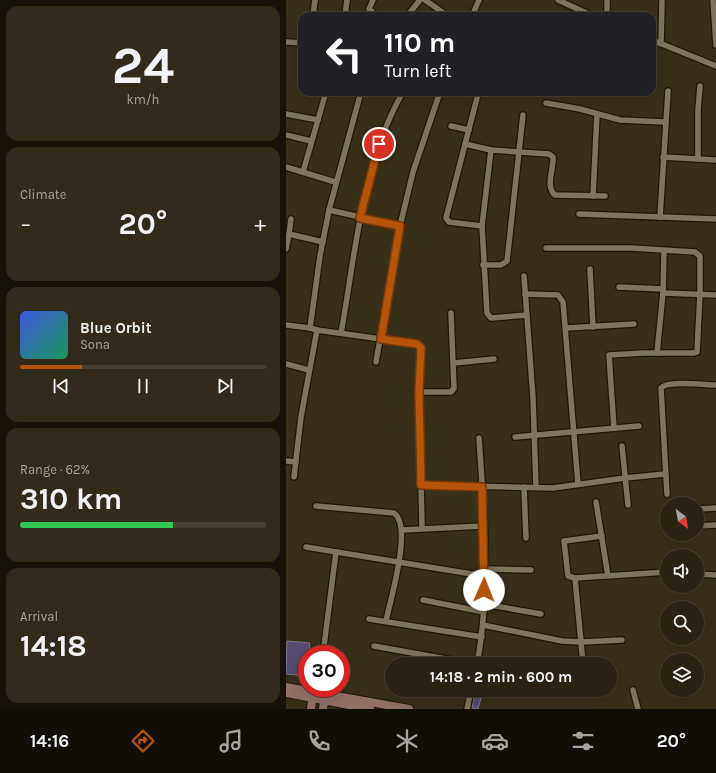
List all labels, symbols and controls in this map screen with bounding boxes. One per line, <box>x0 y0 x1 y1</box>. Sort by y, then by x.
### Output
text: 110 m <box>384 26 455 59</box>
icon: left <box>318 28 370 80</box>
text: 24 <box>112 35 174 96</box>
text: Turn left <box>384 60 452 82</box>
text: km/h <box>127 92 159 107</box>
pin <box>362 127 396 161</box>
icon: arrive <box>368 133 390 155</box>
text: Climate <box>20 187 66 202</box>
text: 20° <box>119 206 167 242</box>
text: − <box>20 211 32 237</box>
text: + <box>254 211 266 237</box>
text: Blue Orbit <box>80 319 152 337</box>
text: Sona <box>80 337 110 352</box>
icon: previous <box>50 375 72 397</box>
icon: pause <box>132 375 154 397</box>
icon: next <box>214 375 236 397</box>
text: Range · 62% <box>20 462 90 477</box>
text: 310 km <box>20 481 122 517</box>
north arrow <box>660 497 704 541</box>
map controls <box>660 497 704 697</box>
button: sound <box>660 549 704 593</box>
position arrow <box>463 569 505 611</box>
button: search <box>660 601 704 645</box>
text: Arrival <box>20 609 58 624</box>
text: 14:18 <box>20 628 87 664</box>
speed limit sign: 30 <box>298 645 350 697</box>
button: layers <box>660 653 704 697</box>
text: 14:18 · 2 min · 600 m <box>430 668 572 686</box>
icon: directions <box>129 727 157 755</box>
icon: music <box>217 727 245 755</box>
icon: phone <box>305 727 333 755</box>
icon: climate <box>393 727 421 755</box>
icon: car <box>481 727 509 755</box>
icon: filters <box>569 727 597 755</box>
text: 14:16 <box>30 730 69 752</box>
text: 20° <box>657 730 686 752</box>

